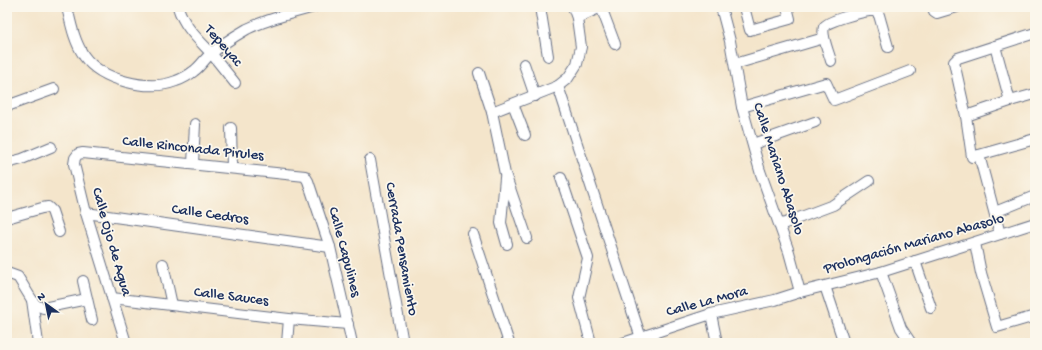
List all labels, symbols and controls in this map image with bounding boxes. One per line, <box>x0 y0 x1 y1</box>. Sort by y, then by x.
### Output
street label: Tepeyac <box>199 21 247 71</box>
street label: Calle Mariano Abasolo <box>748 101 808 238</box>
street label: Calle Rinconada Pirules <box>121 133 265 165</box>
street label: Cerrada Pensamiento <box>380 181 422 317</box>
street label: Calle Ojo de Agua <box>87 186 135 299</box>
street label: Calle Cedros <box>170 201 250 229</box>
street label: Calle Capulines <box>323 205 365 299</box>
street label: Prolongación Mariano Abasolo <box>821 210 1006 279</box>
street label: Calle La Mora <box>664 282 750 322</box>
street label: Calle Sauces <box>193 283 270 311</box>
north arrow <box>26 284 66 324</box>
text: N <box>35 290 48 304</box>

